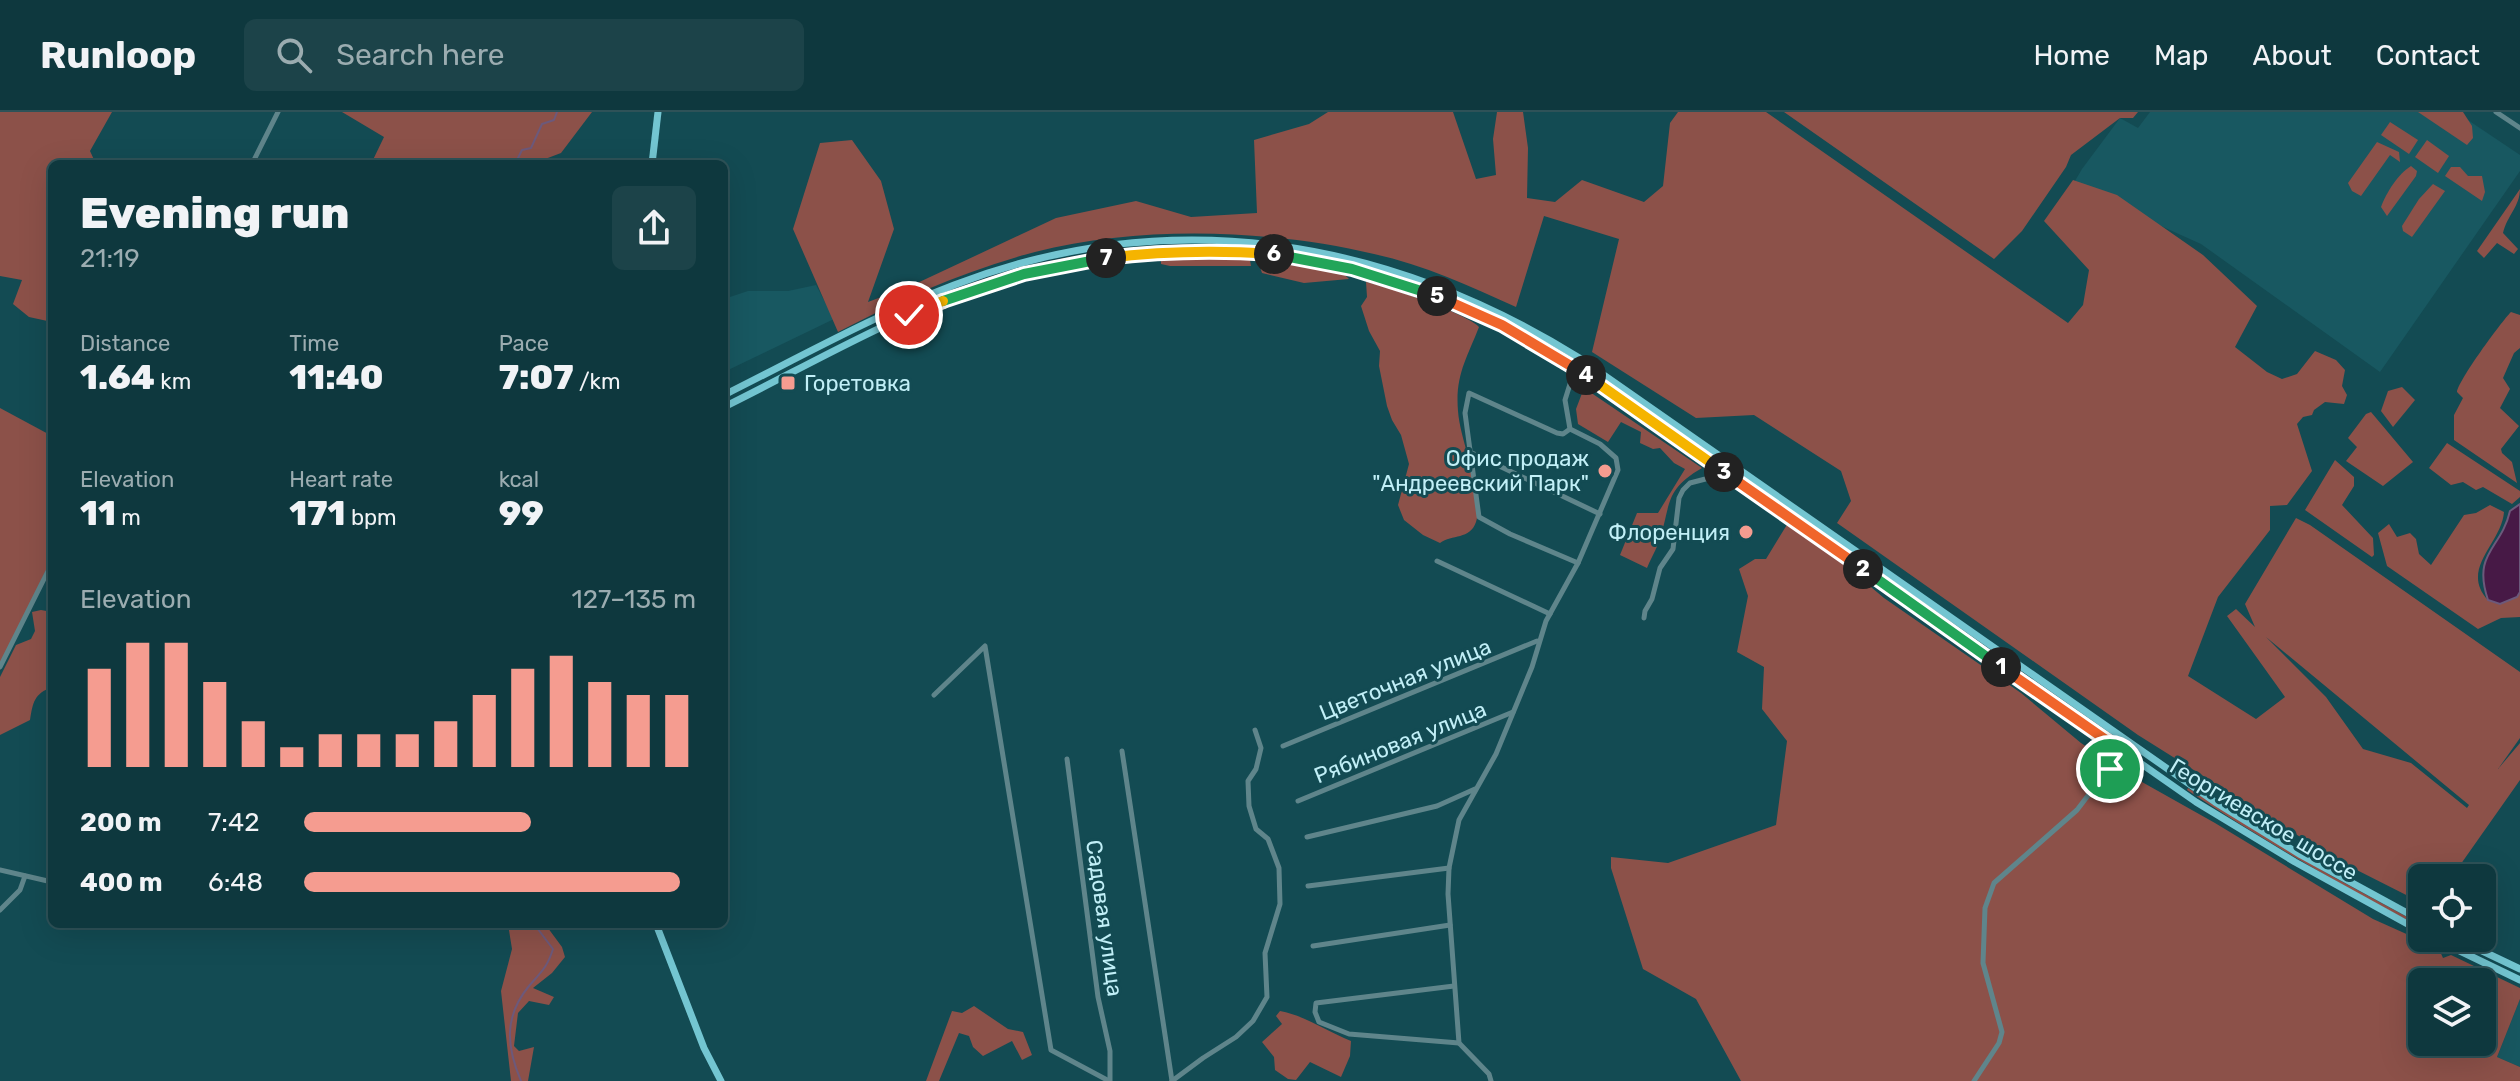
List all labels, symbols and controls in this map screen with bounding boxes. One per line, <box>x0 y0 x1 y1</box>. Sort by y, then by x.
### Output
search box <box>244 19 804 91</box>
text: Runloop <box>40 32 196 78</box>
icon: search <box>272 33 316 77</box>
text: Search here <box>336 37 505 73</box>
text: Home <box>2033 39 2110 72</box>
text: Map <box>2154 39 2208 72</box>
text: About <box>2252 39 2332 72</box>
text: Contact <box>2376 39 2480 72</box>
button: share <box>612 186 696 270</box>
text: Evening run <box>80 187 349 239</box>
pin: 6 <box>1254 234 1294 274</box>
pin: 7 <box>1086 238 1126 278</box>
text: 6 <box>1267 240 1281 267</box>
text: 21:19 <box>80 243 140 274</box>
text: 7 <box>1100 244 1112 271</box>
pin: 5 <box>1417 276 1457 316</box>
pin <box>875 281 943 349</box>
text: 5 <box>1430 282 1444 309</box>
icon: check <box>887 293 931 337</box>
text: Distance <box>80 330 170 357</box>
text: Time <box>289 330 339 357</box>
text: Pace <box>499 330 549 357</box>
pin: 4 <box>1566 355 1606 395</box>
text: 1.64 <box>80 357 155 398</box>
text: 11:40 <box>289 357 383 398</box>
text: 7:07 <box>499 357 574 398</box>
text: 4 <box>1578 361 1594 388</box>
text: km <box>155 368 191 395</box>
text: /km <box>574 368 621 395</box>
place label: Горетовка <box>804 370 911 397</box>
marker: Горетовка <box>779 374 797 392</box>
place label: Офис продаж "Андреевский Парк" <box>1372 445 1589 497</box>
pin: 3 <box>1704 452 1744 492</box>
text: 3 <box>1717 458 1731 485</box>
marker: Офис продаж "Андреевский Парк" <box>1596 462 1614 480</box>
text: Elevation <box>80 466 174 493</box>
text: Heart rate <box>289 466 393 493</box>
text: kcal <box>499 466 539 493</box>
text: 11 <box>80 493 116 534</box>
text: 171 <box>289 493 346 534</box>
text: 99 <box>499 493 544 534</box>
text: m <box>116 504 141 531</box>
text: bpm <box>346 504 397 531</box>
place label: Флоренция <box>1608 519 1730 546</box>
marker: Флоренция <box>1737 523 1755 541</box>
pin: 2 <box>1843 549 1883 589</box>
text: 2 <box>1856 555 1870 582</box>
text: Elevation <box>80 584 191 615</box>
text: 127–135 m <box>572 584 696 615</box>
street label: Цветочная улица <box>1315 633 1495 726</box>
pin: 1 <box>1981 647 2021 687</box>
text: 1 <box>1996 653 2006 680</box>
street label: Рябиновая улица <box>1310 696 1490 789</box>
pin <box>2076 735 2144 803</box>
icon: arrive <box>2088 747 2132 791</box>
street label: Георгиевское шоссе <box>2165 753 2363 886</box>
text: 200 m <box>80 807 162 838</box>
text: 7:42 <box>208 807 259 838</box>
street label: Садовая улица <box>1080 838 1129 998</box>
map controls <box>2408 864 2496 1056</box>
button: locate <box>2408 864 2496 952</box>
text: 400 m <box>80 867 162 898</box>
text: 6:48 <box>208 867 263 898</box>
button: layers <box>2408 968 2496 1056</box>

